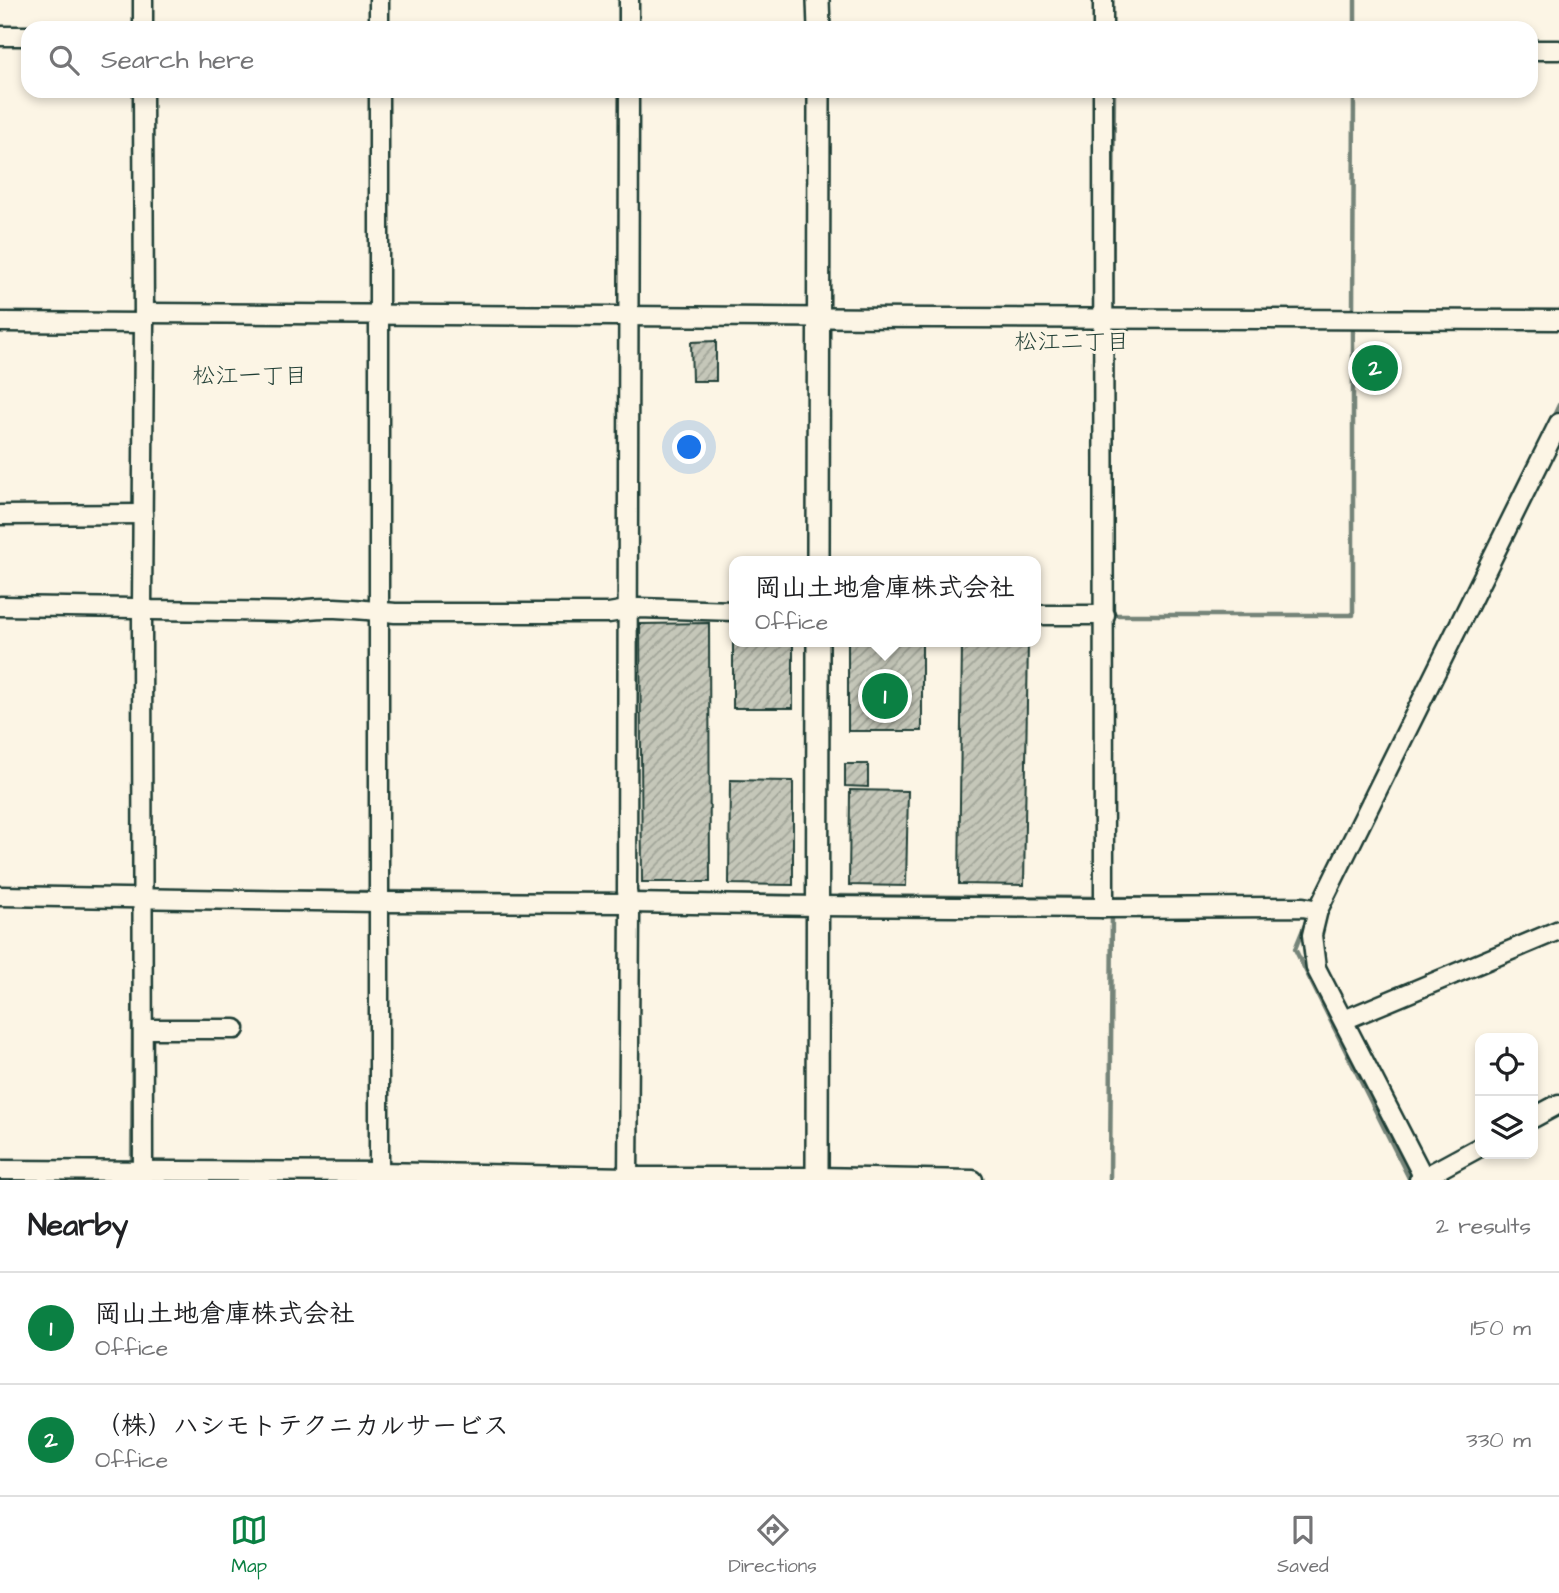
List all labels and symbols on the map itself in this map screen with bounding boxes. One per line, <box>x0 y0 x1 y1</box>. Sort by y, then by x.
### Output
district label: 松江二丁目 <box>1015 326 1130 358</box>
pin: 2 <box>1352 342 1398 394</box>
district label: 松江一丁目 <box>193 360 308 392</box>
your location <box>672 430 706 464</box>
pin: 1 <box>862 670 908 722</box>

